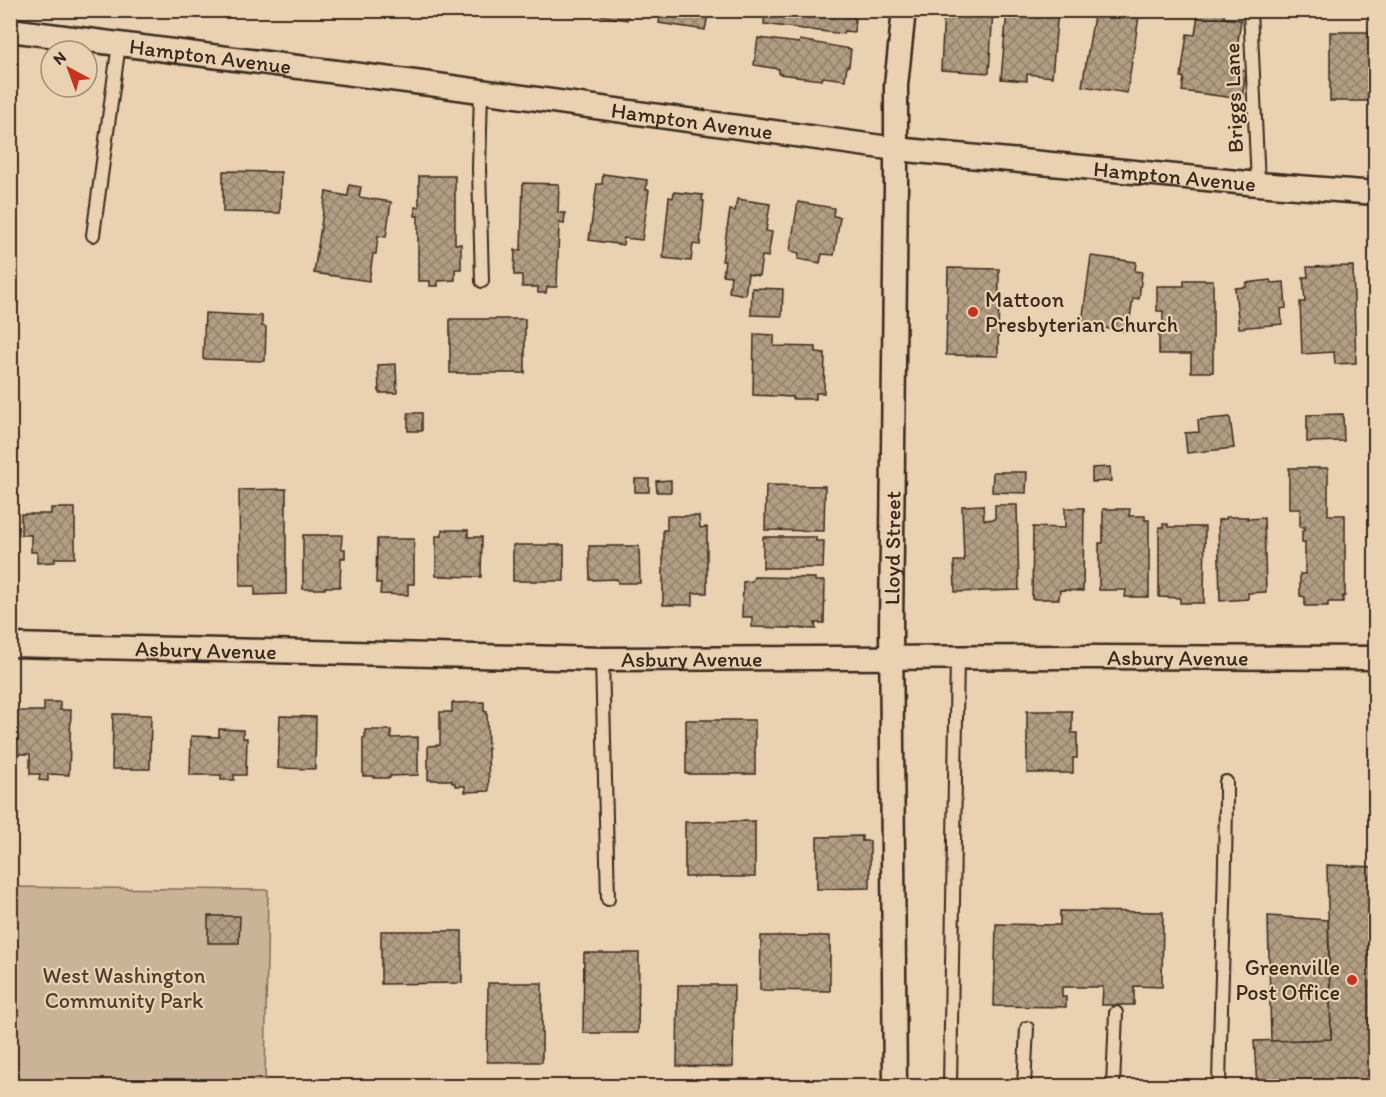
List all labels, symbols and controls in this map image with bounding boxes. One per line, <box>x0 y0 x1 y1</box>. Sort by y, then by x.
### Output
street label: Hampton Avenue <box>128 32 293 80</box>
north arrow <box>39 39 99 99</box>
street label: Briggs Lane <box>1218 43 1249 153</box>
text: N <box>49 47 70 69</box>
street label: Hampton Avenue <box>609 96 774 146</box>
street label: Hampton Avenue <box>1092 155 1257 198</box>
place label: Mattoon Presbyterian Church <box>985 286 1178 338</box>
marker: Mattoon Presbyterian Church <box>966 305 980 319</box>
street label: Lloyd Street <box>878 491 907 605</box>
street label: Asbury Avenue <box>135 635 277 665</box>
street label: Asbury Avenue <box>1107 644 1249 672</box>
street label: Asbury Avenue <box>621 645 763 673</box>
place label: Greenville Post Office <box>1235 954 1340 1006</box>
park label: West Washington Community Park <box>43 962 206 1014</box>
marker: Greenville Post Office <box>1345 973 1359 987</box>

